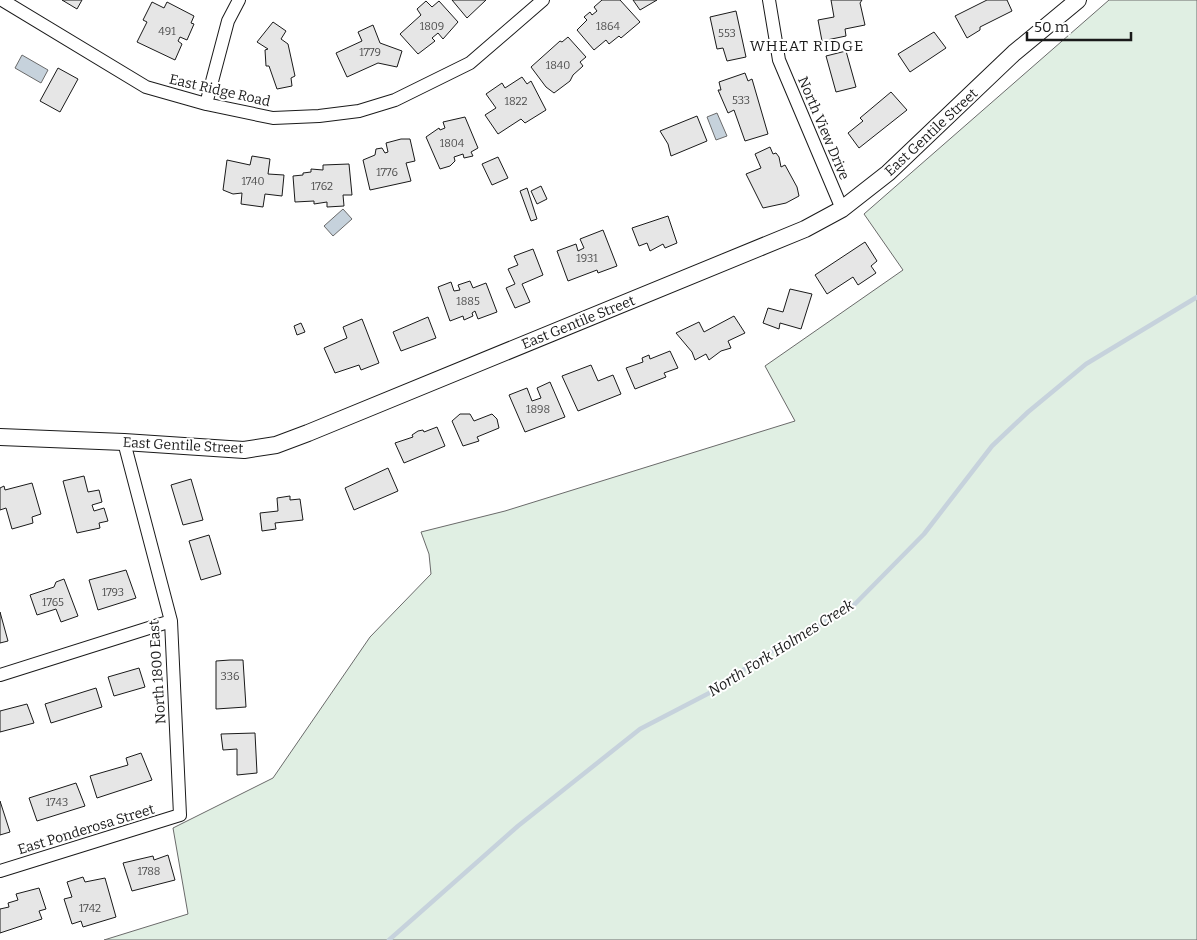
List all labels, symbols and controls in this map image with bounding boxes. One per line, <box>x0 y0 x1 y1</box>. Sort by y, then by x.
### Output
scale bar <box>1027 10 1131 42</box>
text: 50 m <box>1034 18 1070 36</box>
house number: 1809 <box>420 20 444 33</box>
house number: 1864 <box>596 20 621 33</box>
house number: 491 <box>158 25 176 38</box>
house number: 553 <box>718 27 736 40</box>
district label: WHEAT RIDGE <box>750 37 864 55</box>
house number: 1779 <box>359 46 381 59</box>
house number: 1840 <box>546 59 570 72</box>
street label: East Ridge Road <box>168 71 272 110</box>
street label: North View Drive <box>794 74 853 182</box>
street label: East Gentile Street <box>881 85 981 180</box>
house number: 533 <box>732 94 750 107</box>
house number: 1822 <box>504 95 528 108</box>
house number: 1804 <box>440 137 465 150</box>
house number: 1776 <box>376 166 398 179</box>
house number: 1740 <box>241 175 265 188</box>
house number: 1762 <box>311 180 333 193</box>
house number: 1931 <box>576 252 598 265</box>
street label: East Gentile Street <box>519 292 637 353</box>
house number: 1885 <box>456 295 480 308</box>
house number: 1898 <box>526 403 550 416</box>
street label: East Gentile Street <box>122 434 244 457</box>
house number: 1793 <box>102 586 124 599</box>
water label: North Fork Holmes Creek <box>705 595 858 700</box>
house number: 1765 <box>42 596 64 609</box>
street label: North 1800 East <box>145 619 170 725</box>
house number: 336 <box>221 670 239 683</box>
house number: 1743 <box>46 796 68 809</box>
street label: East Ponderosa Street <box>16 801 157 858</box>
house number: 1788 <box>138 865 160 878</box>
house number: 1742 <box>79 902 101 915</box>

